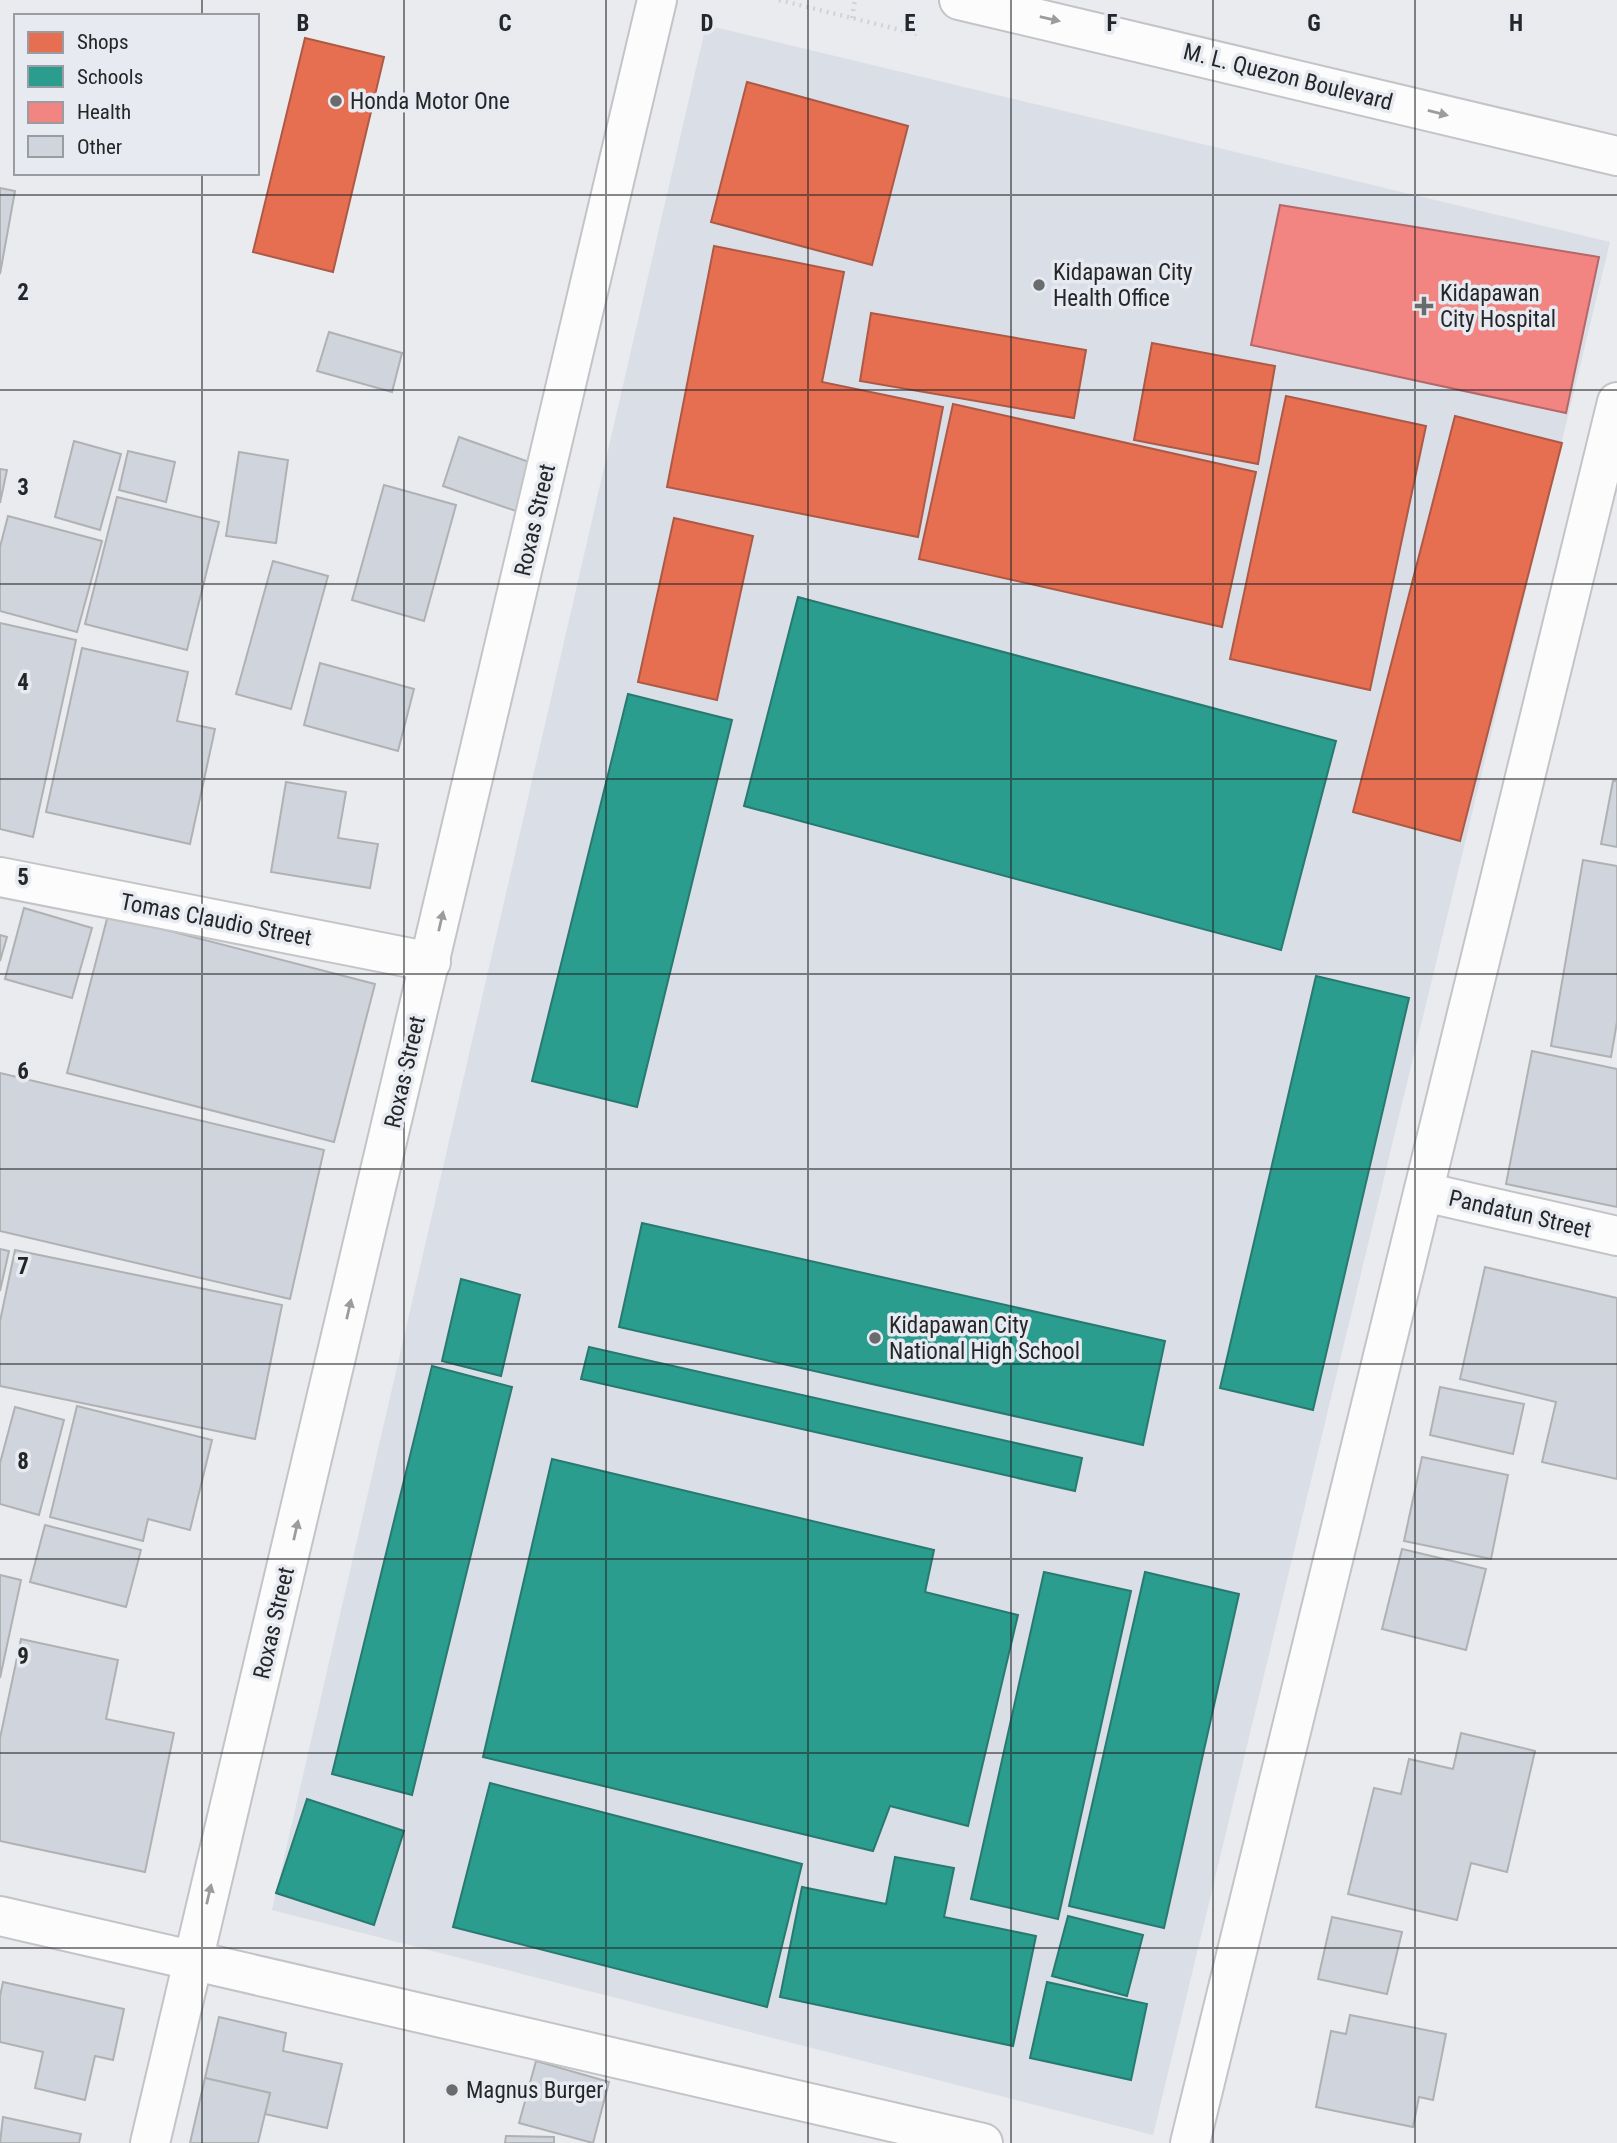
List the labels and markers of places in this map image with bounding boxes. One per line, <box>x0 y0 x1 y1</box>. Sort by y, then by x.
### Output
place label: Honda Motor One <box>350 88 510 115</box>
marker: Honda Motor One <box>328 93 344 109</box>
place label: Kidapawan City Health Office <box>1053 259 1193 312</box>
marker: Kidapawan City Health Office <box>1031 277 1047 293</box>
place label: Kidapawan City Hospital <box>1440 280 1556 333</box>
marker: Kidapawan City Hospital <box>1414 296 1434 316</box>
place label: Kidapawan City National High School <box>889 1312 1080 1365</box>
marker: Kidapawan City National High School <box>867 1330 883 1346</box>
place label: Magnus Burger <box>466 2077 603 2104</box>
marker: Magnus Burger <box>444 2082 460 2098</box>

